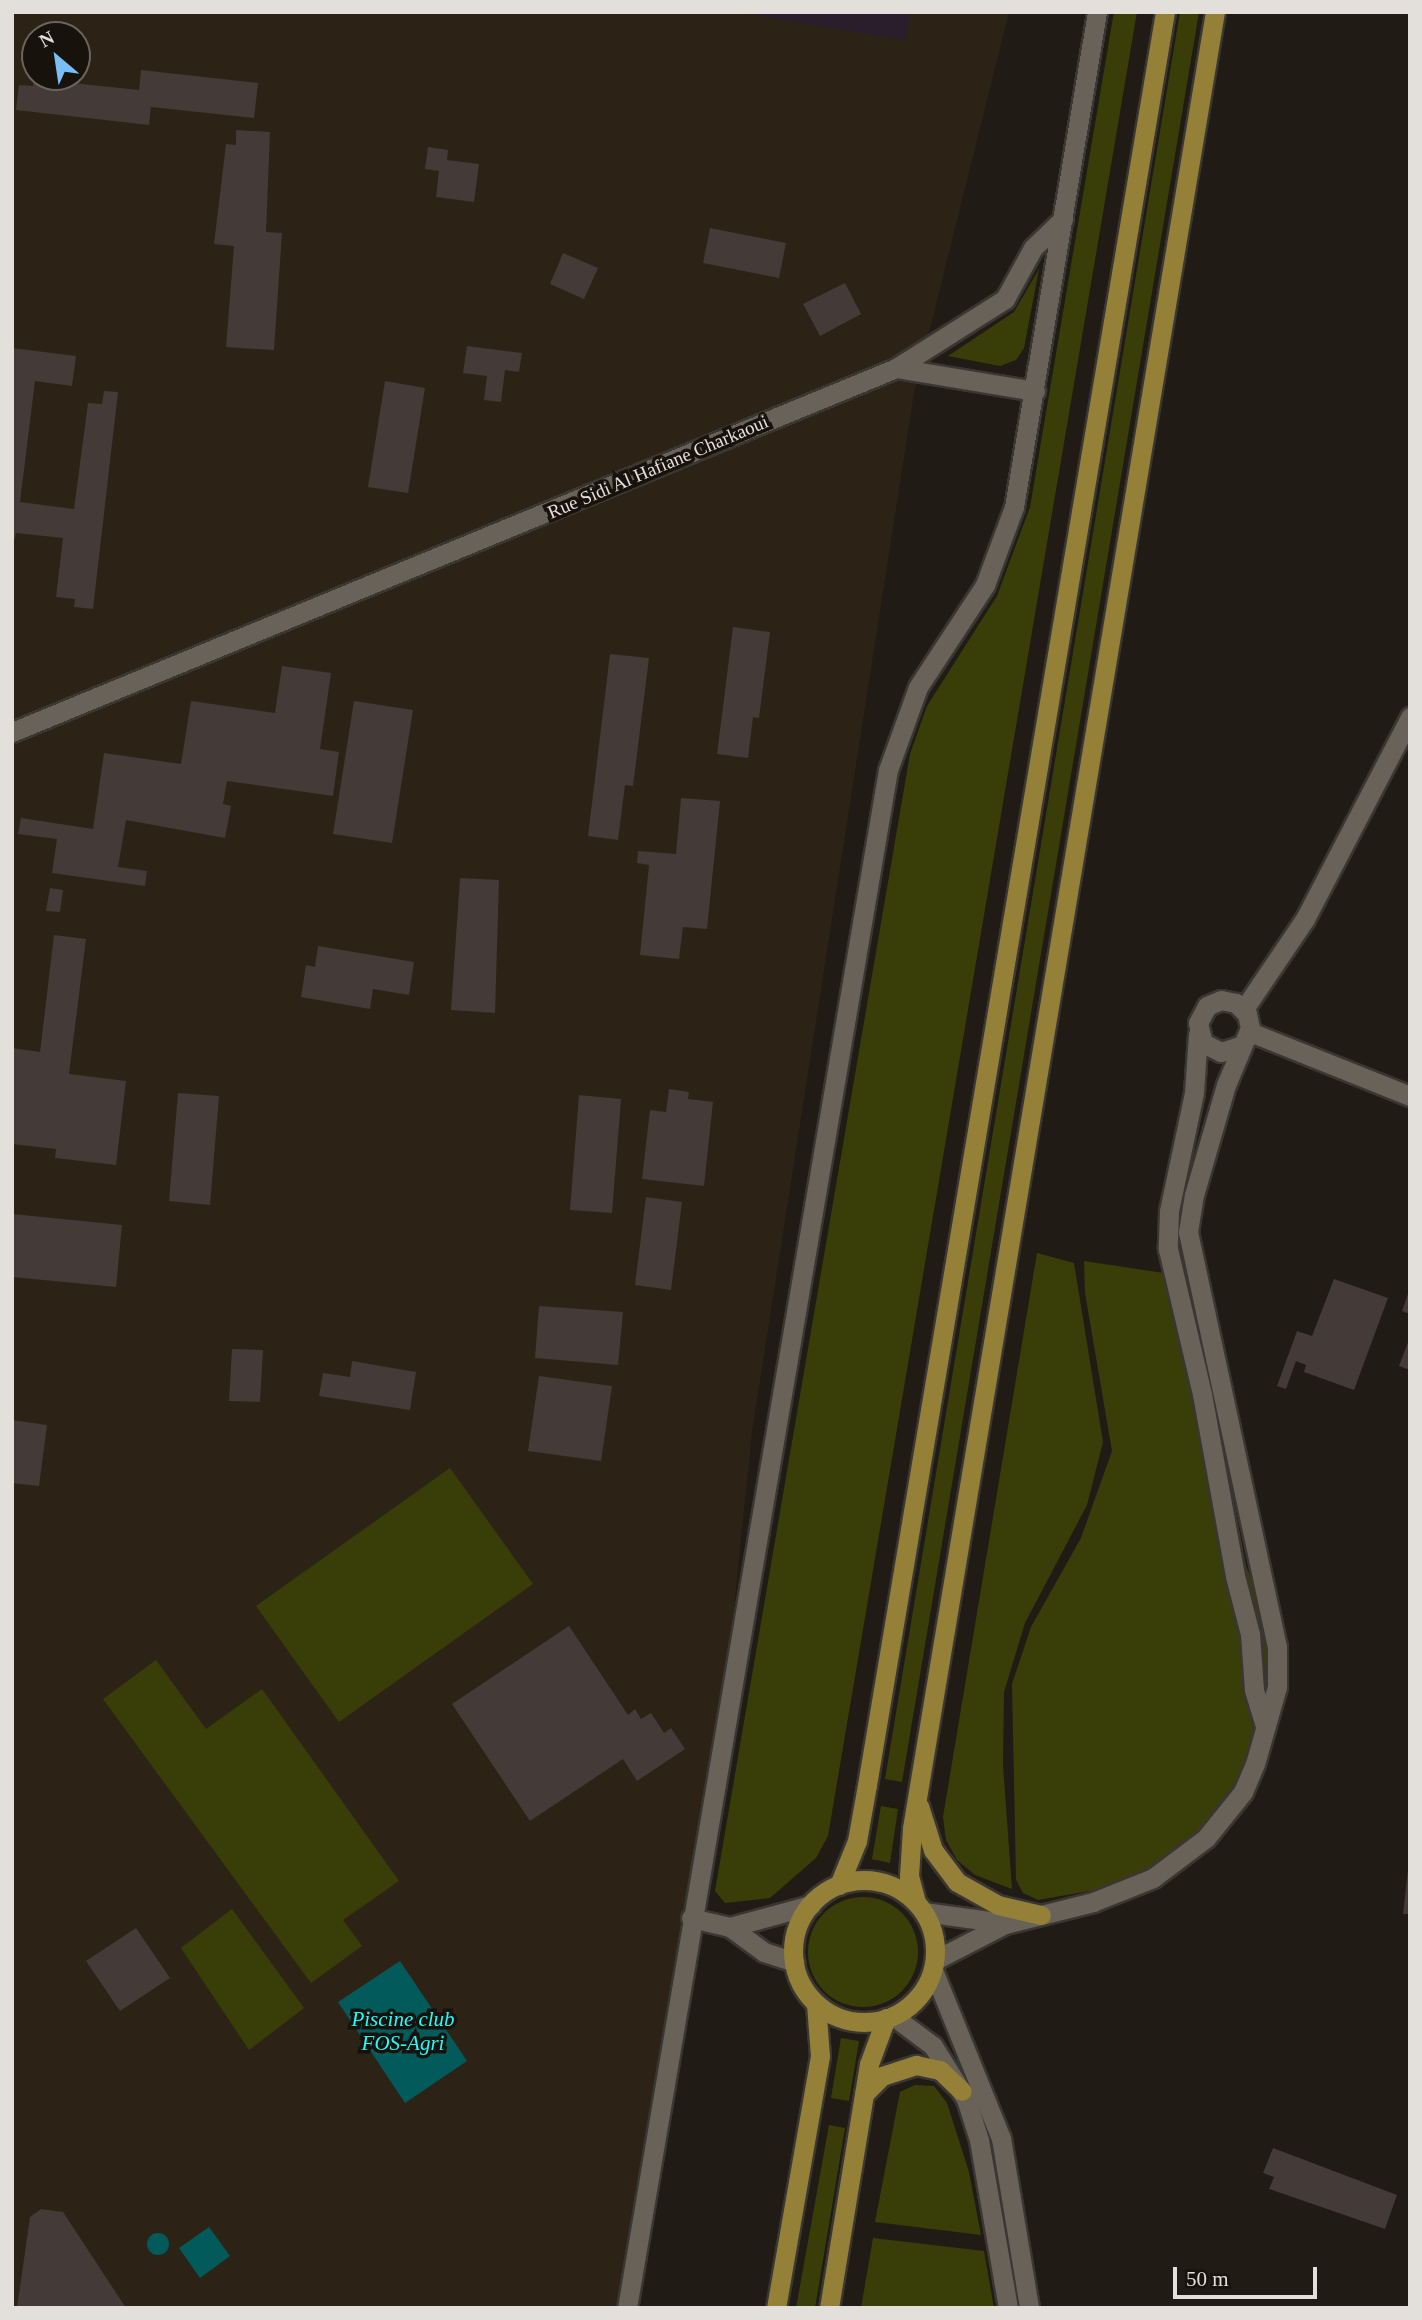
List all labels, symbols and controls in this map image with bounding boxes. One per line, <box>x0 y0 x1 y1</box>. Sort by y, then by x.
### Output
north arrow <box>21 21 91 91</box>
text: N <box>35 26 58 51</box>
street label: Rue Sidi Al Hafiane Charkaoui <box>532 405 784 529</box>
water label: Piscine club FOS-Agri <box>345 2006 461 2056</box>
scale bar <box>1177 2254 1320 2298</box>
text: 50 m <box>1186 2267 1229 2291</box>

